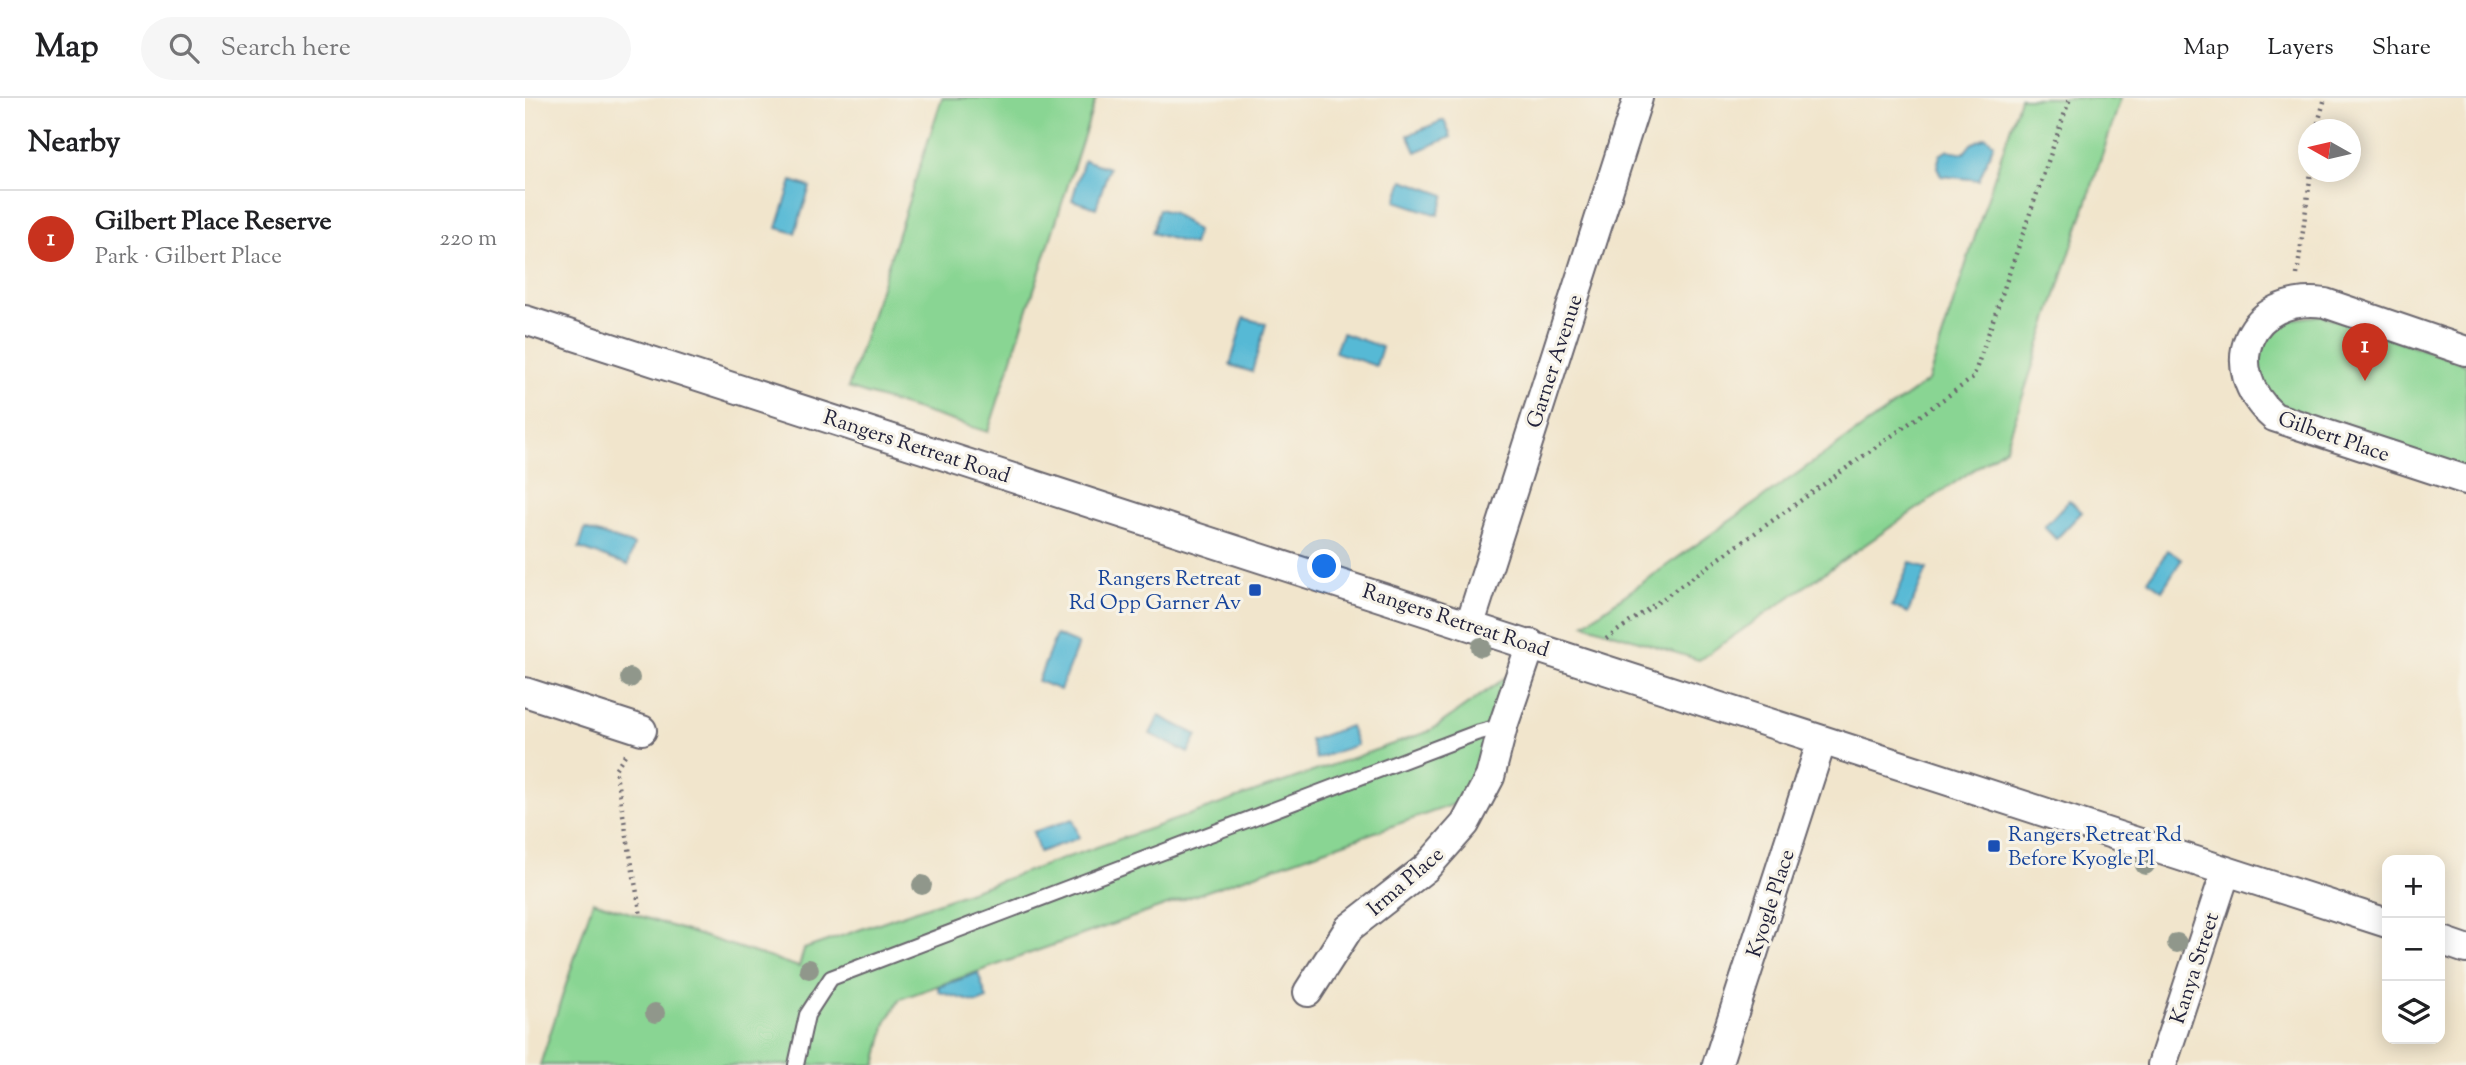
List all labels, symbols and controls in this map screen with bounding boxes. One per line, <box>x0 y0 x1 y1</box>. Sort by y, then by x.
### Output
search box <box>141 17 631 80</box>
text: Map <box>35 24 99 72</box>
icon: search <box>165 29 203 67</box>
text: Search here <box>221 30 351 67</box>
text: Map <box>2183 31 2229 65</box>
text: Layers <box>2267 31 2334 65</box>
text: Share <box>2372 31 2431 65</box>
north arrow <box>2298 119 2361 182</box>
text: Nearby <box>28 122 120 165</box>
text: Gilbert Place Reserve <box>95 204 332 241</box>
text: 1 <box>47 223 55 256</box>
text: 220 m <box>439 223 497 256</box>
text: Park · Gilbert Place <box>95 241 282 274</box>
street label: Garner Avenue <box>1520 291 1592 432</box>
pin: 1 <box>2342 323 2388 381</box>
street label: Rangers Retreat Road <box>819 404 1014 492</box>
street label: Gilbert Place <box>2273 405 2393 471</box>
your location <box>1307 549 1341 583</box>
place label: Rangers Retreat Rd Opp Garner Av <box>1069 565 1241 619</box>
street label: Rangers Retreat Road <box>1358 578 1553 666</box>
marker: Rangers Retreat Rd Opp Garner Av <box>1247 582 1263 598</box>
place label: Rangers Retreat Rd Before Kyogle Pl <box>2008 821 2182 875</box>
marker: Rangers Retreat Rd Before Kyogle Pl <box>1986 838 2002 854</box>
street label: Irma Place <box>1362 841 1451 924</box>
street label: Kyogle Place <box>1740 846 1803 962</box>
map controls <box>2382 855 2445 1044</box>
button: + <box>2382 855 2445 918</box>
street label: Kanya Street <box>2164 909 2228 1028</box>
button: − <box>2382 918 2445 981</box>
button: layers <box>2382 981 2445 1044</box>

